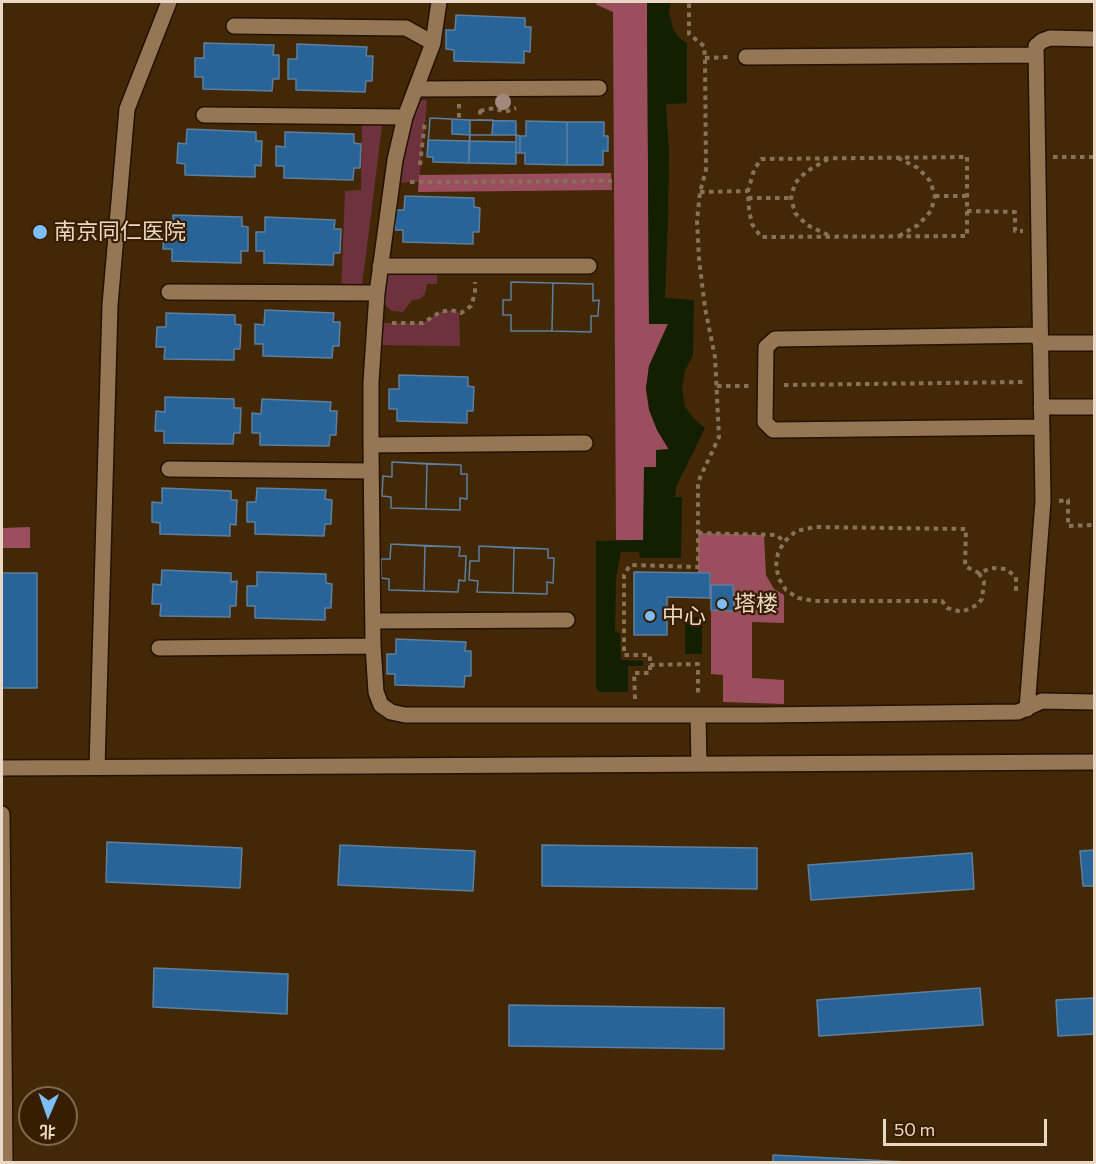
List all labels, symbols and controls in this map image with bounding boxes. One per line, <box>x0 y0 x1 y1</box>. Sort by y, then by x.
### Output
place label: 南京同仁医院 <box>54 219 186 245</box>
marker: 南京同仁医院 <box>31 223 49 241</box>
place label: 塔楼 <box>734 591 778 617</box>
marker: 塔楼 <box>715 597 729 611</box>
place label: 中心 <box>662 603 706 629</box>
marker: 中心 <box>643 609 657 623</box>
north arrow <box>18 1086 78 1146</box>
scale bar <box>886 1107 1050 1145</box>
text: 50 m <box>894 1118 935 1140</box>
text: 北 <box>39 1123 56 1142</box>

